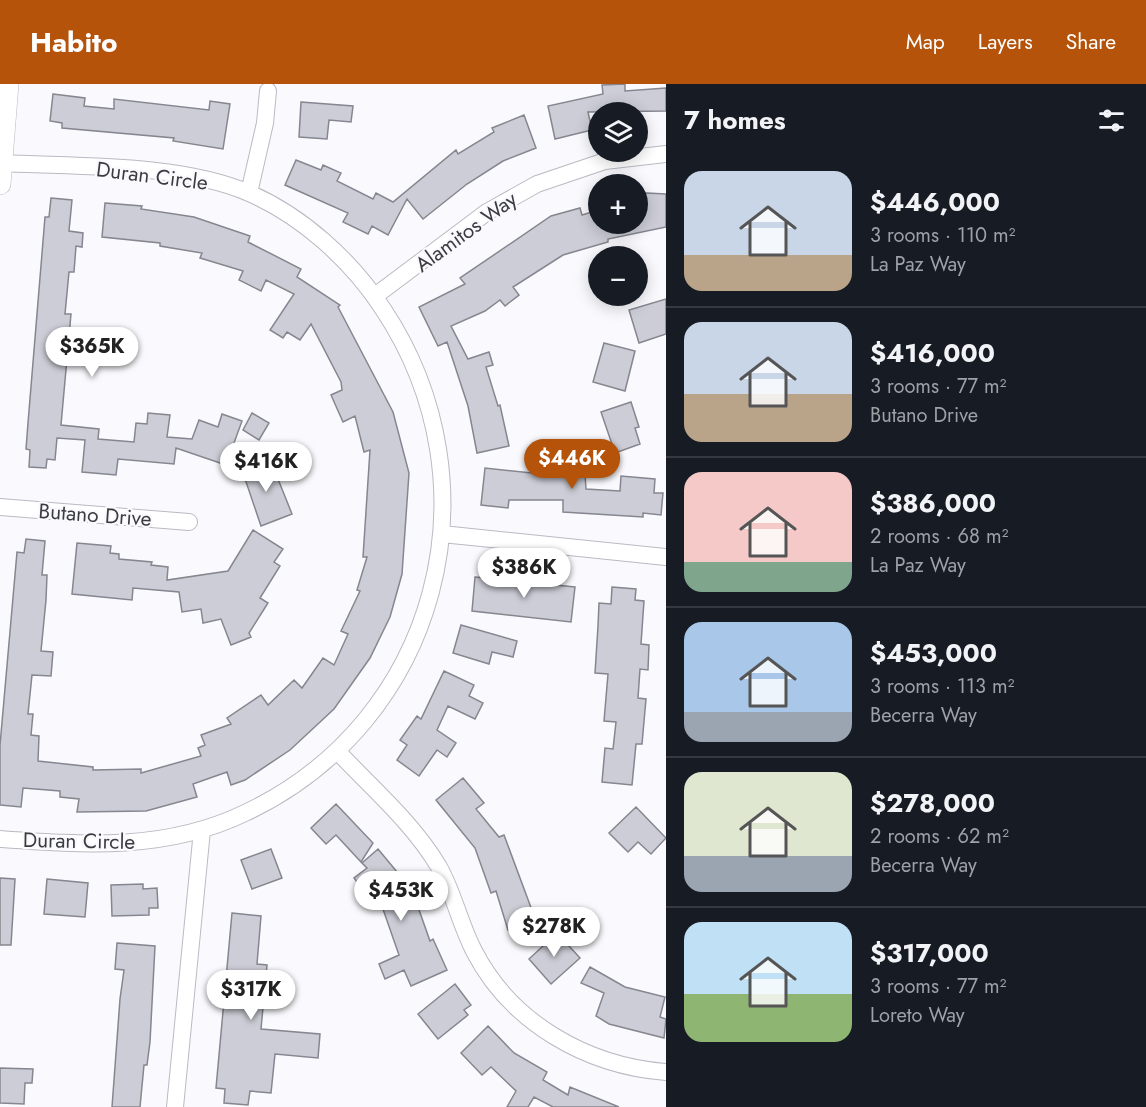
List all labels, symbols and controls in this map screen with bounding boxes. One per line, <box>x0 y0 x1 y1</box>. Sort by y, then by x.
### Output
text: Habito <box>30 22 118 63</box>
text: Map <box>906 27 945 57</box>
text: Layers <box>978 27 1033 57</box>
text: Share <box>1066 27 1116 57</box>
text: 7 homes <box>684 101 786 139</box>
map controls <box>588 102 648 306</box>
button: layers <box>588 102 648 162</box>
icon: filters <box>1095 104 1128 137</box>
street label: Duran Circle <box>94 154 210 198</box>
button: + <box>588 174 648 234</box>
text: $446,000 <box>870 183 1000 221</box>
street label: Alamitos Way <box>409 184 524 279</box>
icon: home <box>732 195 804 267</box>
text: 3 rooms · 110 m² <box>870 221 1016 250</box>
button: − <box>588 246 648 306</box>
text: La Paz Way <box>870 250 966 279</box>
pin: $365K <box>50 327 134 378</box>
text: $365K <box>59 332 125 361</box>
text: $416,000 <box>870 334 995 372</box>
icon: home <box>732 346 804 418</box>
text: 3 rooms · 77 m² <box>870 372 1007 401</box>
text: Butano Drive <box>870 401 978 430</box>
pin: $446K <box>530 439 614 490</box>
pin: $416K <box>224 442 308 493</box>
text: $446K <box>538 444 606 473</box>
text: $416K <box>234 447 298 476</box>
text: $386,000 <box>870 484 996 522</box>
street label: Butano Drive <box>37 496 153 534</box>
icon: home <box>732 496 804 568</box>
text: 2 rooms · 68 m² <box>870 522 1008 551</box>
pin: $386K <box>482 548 566 599</box>
text: La Paz Way <box>870 551 966 580</box>
text: $386K <box>492 553 556 582</box>
text: $453,000 <box>870 634 997 672</box>
icon: home <box>732 646 804 718</box>
text: 3 rooms · 113 m² <box>870 672 1014 701</box>
text: Becerra Way <box>870 701 977 730</box>
text: $278,000 <box>870 784 995 822</box>
icon: home <box>732 796 804 868</box>
text: 2 rooms · 62 m² <box>870 822 1009 851</box>
street label: Duran Circle <box>23 825 136 857</box>
text: Becerra Way <box>870 851 977 880</box>
pin: $453K <box>359 871 443 922</box>
text: $453K <box>368 876 434 905</box>
pin: $278K <box>512 907 596 958</box>
text: $278K <box>522 912 586 941</box>
text: $317,000 <box>870 934 989 972</box>
icon: home <box>732 946 804 1018</box>
pin: $317K <box>209 970 293 1021</box>
text: 3 rooms · 77 m² <box>870 972 1007 1001</box>
text: $317K <box>220 975 282 1004</box>
text: Loreto Way <box>870 1001 965 1030</box>

